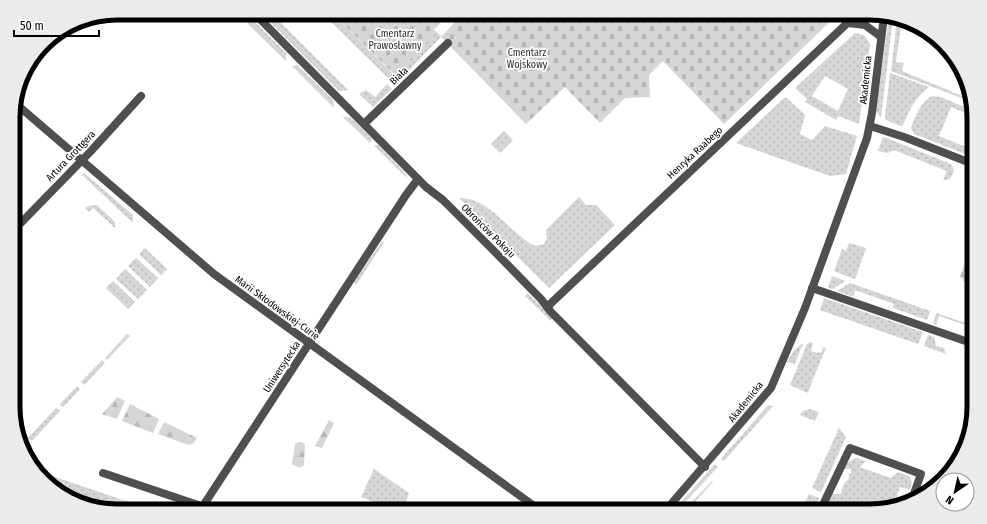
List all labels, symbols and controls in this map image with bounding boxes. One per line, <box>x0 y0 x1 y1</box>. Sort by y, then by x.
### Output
scale bar <box>14 12 99 38</box>
text: 50 m <box>20 19 44 33</box>
park label: Cmentarz Prawosławny <box>369 28 422 52</box>
park label: Cmentarz Wojskowy <box>507 47 548 71</box>
street label: Akademicka <box>857 55 875 105</box>
street label: Biała <box>387 64 411 87</box>
street label: Henryka Raabego <box>665 124 725 182</box>
street label: Artura Grottgera <box>44 128 98 184</box>
street label: Obrońców Pokoju <box>459 201 518 260</box>
street label: Marii Skłodowskiej-Curie <box>232 273 322 343</box>
street label: Uniwersytecka <box>261 339 303 395</box>
street label: Akademicka <box>726 379 766 425</box>
north arrow <box>935 472 975 512</box>
text: N <box>943 493 956 507</box>

